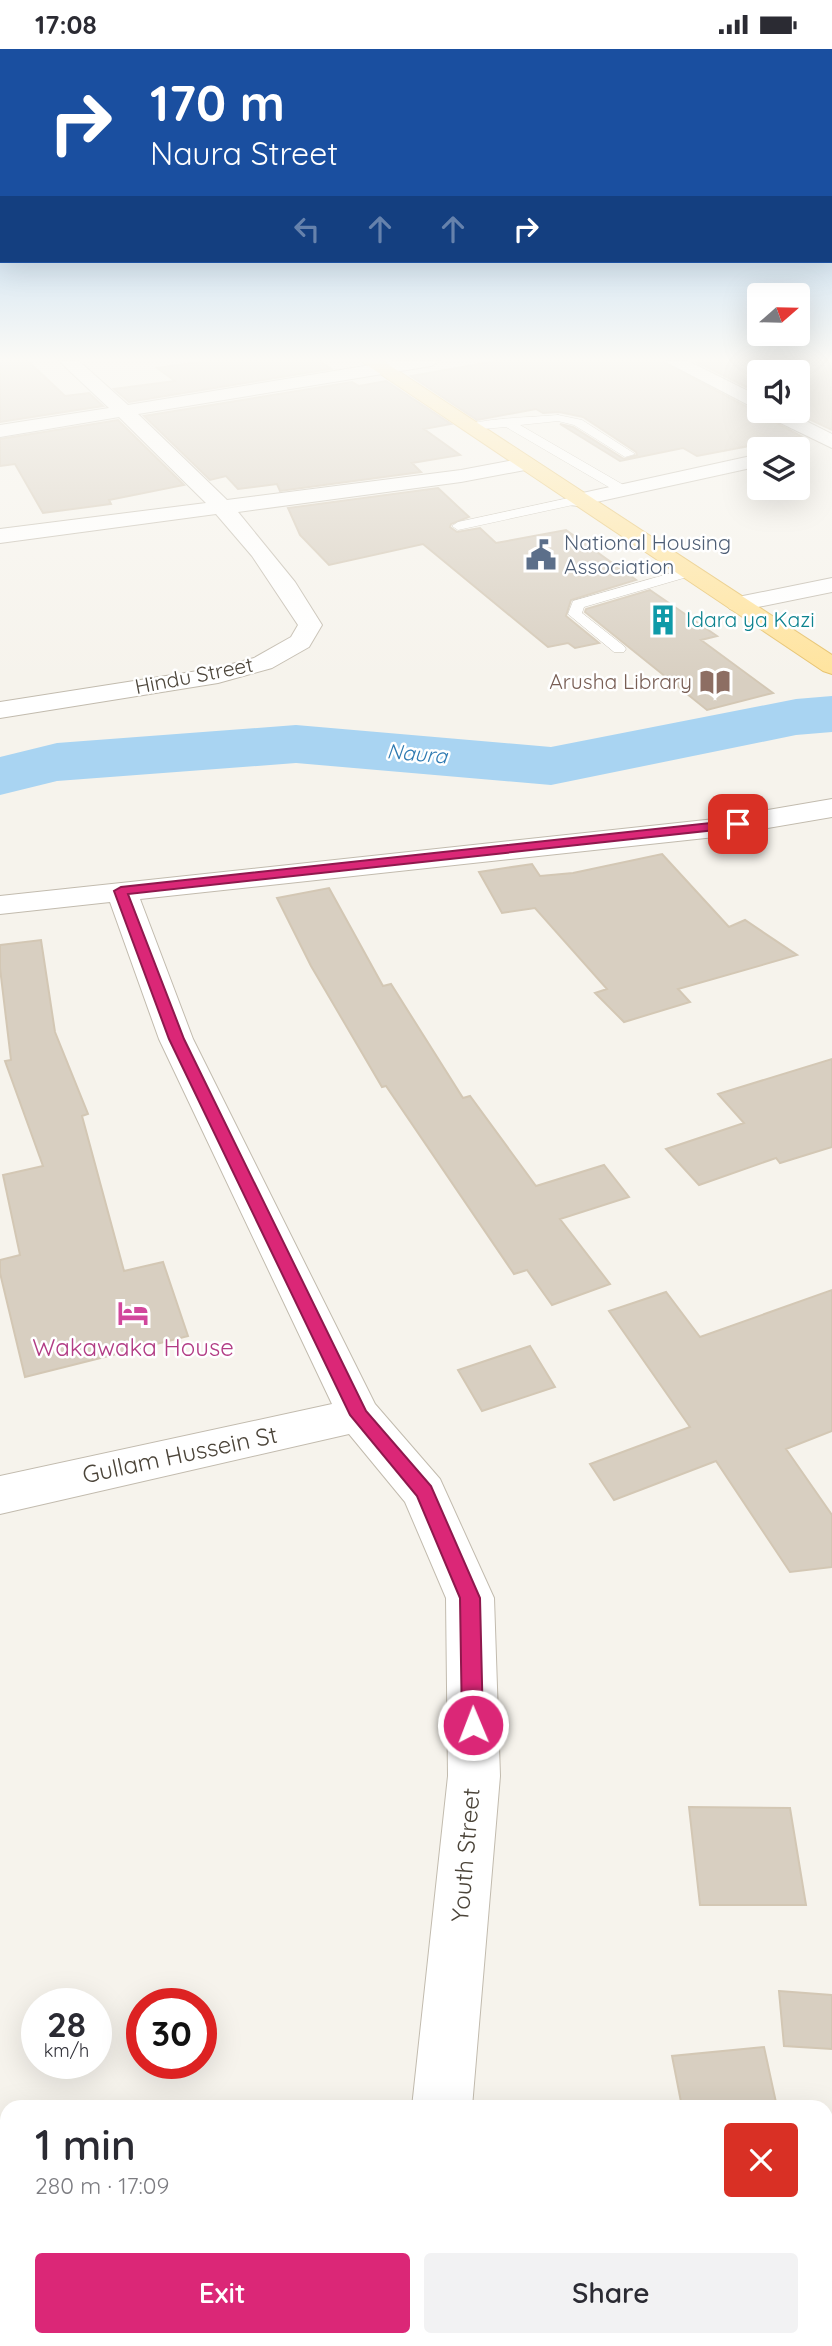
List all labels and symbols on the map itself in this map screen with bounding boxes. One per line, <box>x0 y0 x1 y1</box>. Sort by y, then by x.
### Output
north arrow <box>747 283 810 347</box>
place label: National Housing Association <box>564 529 731 579</box>
public building icon: National Housing Association <box>524 538 558 572</box>
building icon: Idara ya Kazi <box>646 603 680 637</box>
place label: Idara ya Kazi <box>686 606 815 632</box>
street label: Hindu Street <box>132 651 255 699</box>
library icon: Arusha Library <box>698 665 732 699</box>
place label: Arusha Library <box>549 668 692 694</box>
water label: Naura <box>386 737 450 769</box>
pin <box>708 794 768 854</box>
hotel icon: Wakawaka House <box>116 1296 150 1330</box>
place label: Wakawaka House <box>32 1332 234 1362</box>
street label: Gullam Hussein St <box>80 1419 280 1489</box>
position arrow <box>436 1688 510 1762</box>
street label: Youth Street <box>444 1787 486 1923</box>
speed limit sign: 30 <box>126 1988 217 2079</box>

